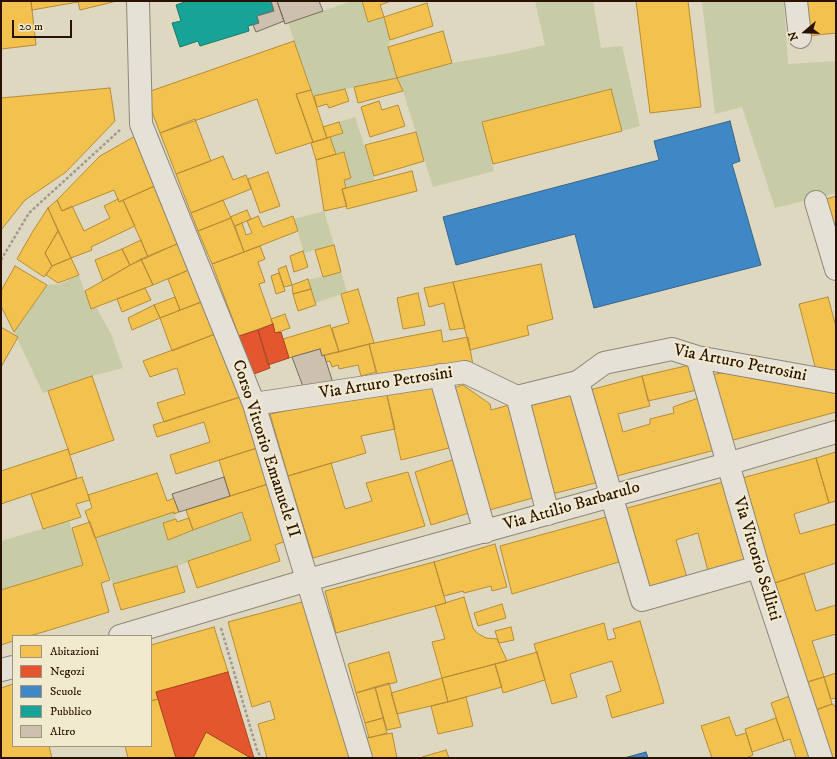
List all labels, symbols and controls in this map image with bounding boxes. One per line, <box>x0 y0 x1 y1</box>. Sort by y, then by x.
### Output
scale bar <box>14 12 74 38</box>
north arrow <box>785 12 825 52</box>
text: 20 m <box>19 19 43 34</box>
text: N <box>786 29 802 42</box>
street label: Via Arturo Petrosini <box>672 341 808 387</box>
street label: Corso Vittorio Emanuele II <box>227 357 303 541</box>
street label: Via Arturo Petrosini <box>318 363 454 405</box>
street label: Via Attilio Barbarulo <box>502 478 642 536</box>
street label: Via Vittorio Sellitti <box>727 495 785 623</box>
legend <box>12 635 152 747</box>
text: Abitazioni <box>50 644 99 659</box>
text: Negozi <box>50 664 85 679</box>
text: Scuole <box>50 684 82 699</box>
text: Pubblico <box>50 704 92 719</box>
text: Altro <box>50 724 75 739</box>

